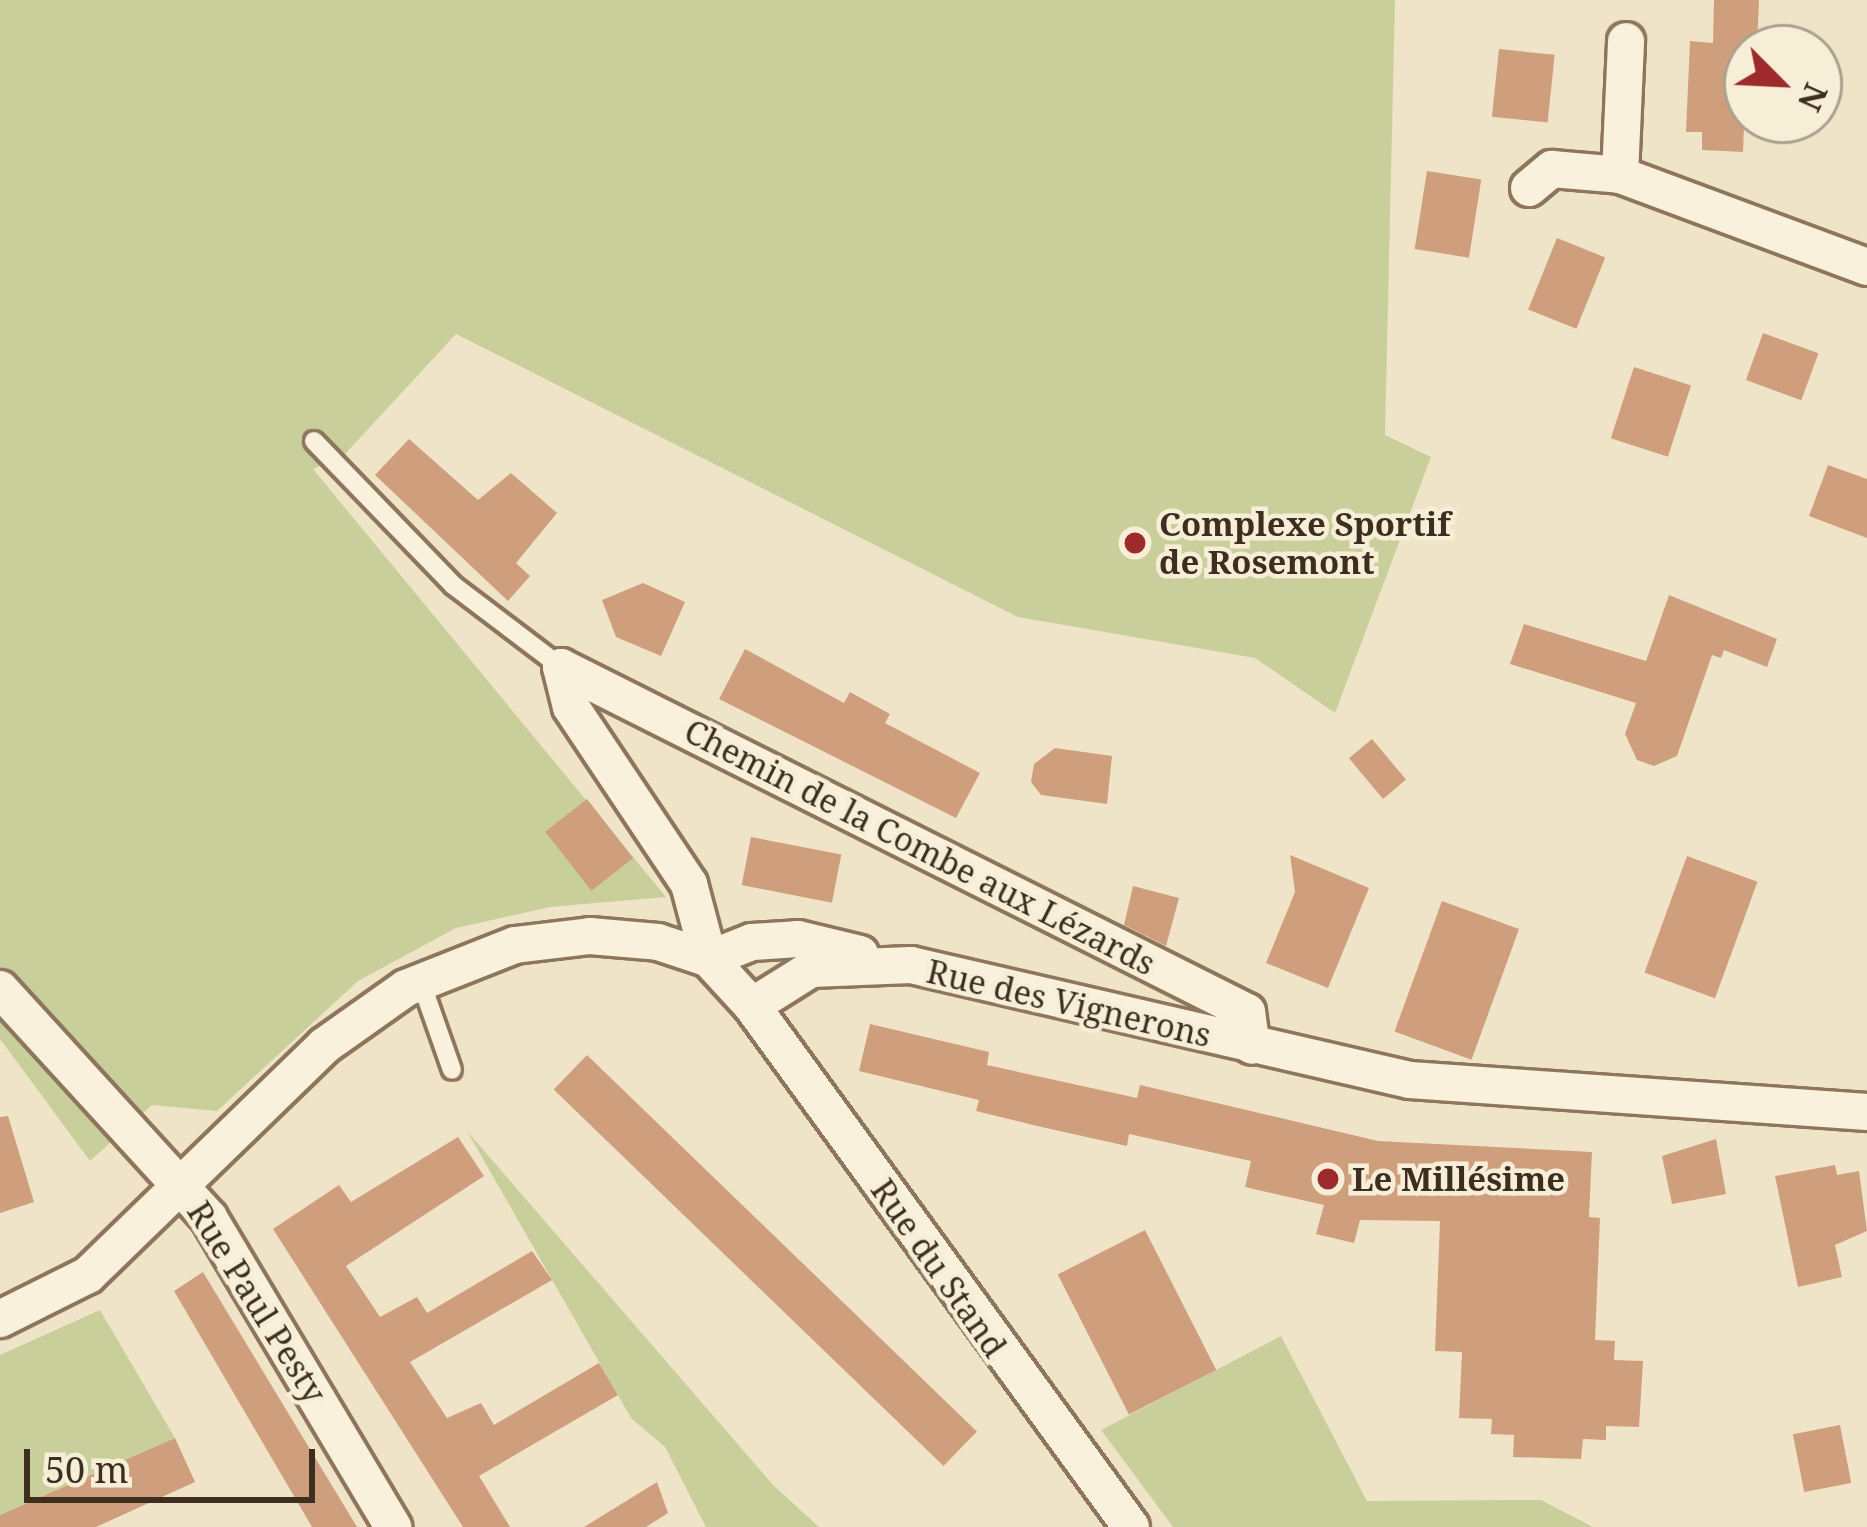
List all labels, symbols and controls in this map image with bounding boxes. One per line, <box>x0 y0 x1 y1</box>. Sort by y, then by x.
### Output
north arrow <box>1723 24 1843 144</box>
text: N <box>1788 77 1839 119</box>
place label: Complexe Sportif de Rosemont <box>1159 504 1451 582</box>
marker: Complexe Sportif de Rosemont <box>1122 530 1148 556</box>
street label: Chemin de la Combe aux Lézards <box>678 711 1162 983</box>
street label: Rue des Vignerons <box>923 951 1215 1055</box>
place label: Le Millésime <box>1352 1159 1565 1199</box>
marker: Le Millésime <box>1315 1166 1341 1192</box>
street label: Rue du Stand <box>863 1171 1015 1365</box>
street label: Rue Paul Pesty <box>179 1194 335 1410</box>
scale bar <box>30 1425 321 1499</box>
text: 50 m <box>45 1445 129 1494</box>

